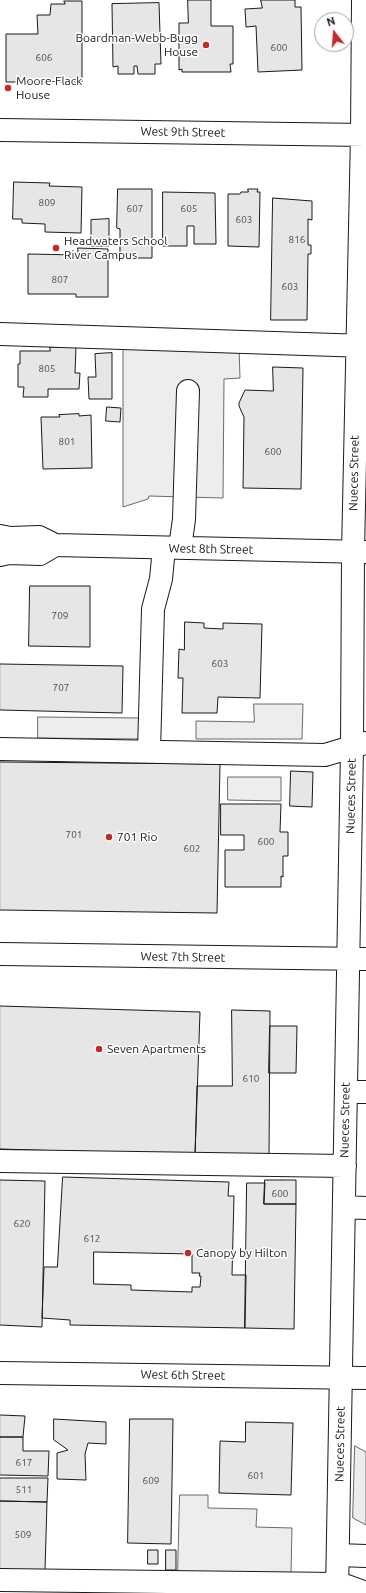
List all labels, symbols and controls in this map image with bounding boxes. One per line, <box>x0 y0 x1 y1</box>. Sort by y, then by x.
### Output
north arrow <box>314 12 354 52</box>
text: N <box>325 15 336 28</box>
place label: Boardman-Webb-Bugg House <box>75 31 198 59</box>
marker: Boardman-Webb-Bugg House <box>201 40 211 50</box>
house number: 600 <box>271 42 287 54</box>
house number: 606 <box>36 52 52 64</box>
place label: Moore-Flack House <box>16 74 82 102</box>
marker: Moore-Flack House <box>3 83 13 93</box>
street label: West 9th Street <box>140 124 226 140</box>
house number: 809 <box>39 197 55 209</box>
house number: 607 <box>127 203 143 215</box>
house number: 605 <box>181 203 197 215</box>
house number: 603 <box>236 214 252 226</box>
place label: Headwaters School River Campus <box>64 234 167 262</box>
house number: 816 <box>289 234 305 246</box>
marker: Headwaters School River Campus <box>51 243 61 253</box>
house number: 807 <box>52 274 68 286</box>
house number: 603 <box>282 281 298 293</box>
house number: 805 <box>39 363 55 375</box>
street label: Nueces Street <box>346 435 362 511</box>
house number: 801 <box>59 436 75 448</box>
house number: 600 <box>265 446 281 458</box>
street label: West 8th Street <box>168 541 254 557</box>
house number: 709 <box>52 610 68 622</box>
house number: 603 <box>212 658 228 670</box>
house number: 707 <box>53 682 69 694</box>
street label: Nueces Street <box>343 758 359 834</box>
house number: 701 <box>66 829 82 841</box>
place label: 701 Rio <box>117 830 157 844</box>
marker: 701 Rio <box>104 832 114 842</box>
house number: 600 <box>258 836 274 848</box>
house number: 602 <box>184 843 200 855</box>
street label: West 7th Street <box>140 949 226 965</box>
place label: Seven Apartments <box>107 1042 206 1056</box>
marker: Seven Apartments <box>94 1044 104 1054</box>
house number: 610 <box>243 1073 259 1085</box>
street label: Nueces Street <box>337 1082 353 1158</box>
house number: 600 <box>272 1188 288 1200</box>
house number: 620 <box>14 1218 30 1230</box>
house number: 612 <box>84 1233 100 1245</box>
place label: Canopy by Hilton <box>196 1246 287 1260</box>
marker: Canopy by Hilton <box>183 1248 193 1258</box>
street label: West 6th Street <box>140 1367 226 1383</box>
street label: Nueces Street <box>332 1406 348 1482</box>
house number: 617 <box>16 1457 32 1469</box>
house number: 601 <box>248 1470 264 1482</box>
house number: 609 <box>143 1475 159 1487</box>
house number: 511 <box>16 1484 32 1496</box>
house number: 509 <box>15 1529 31 1541</box>

